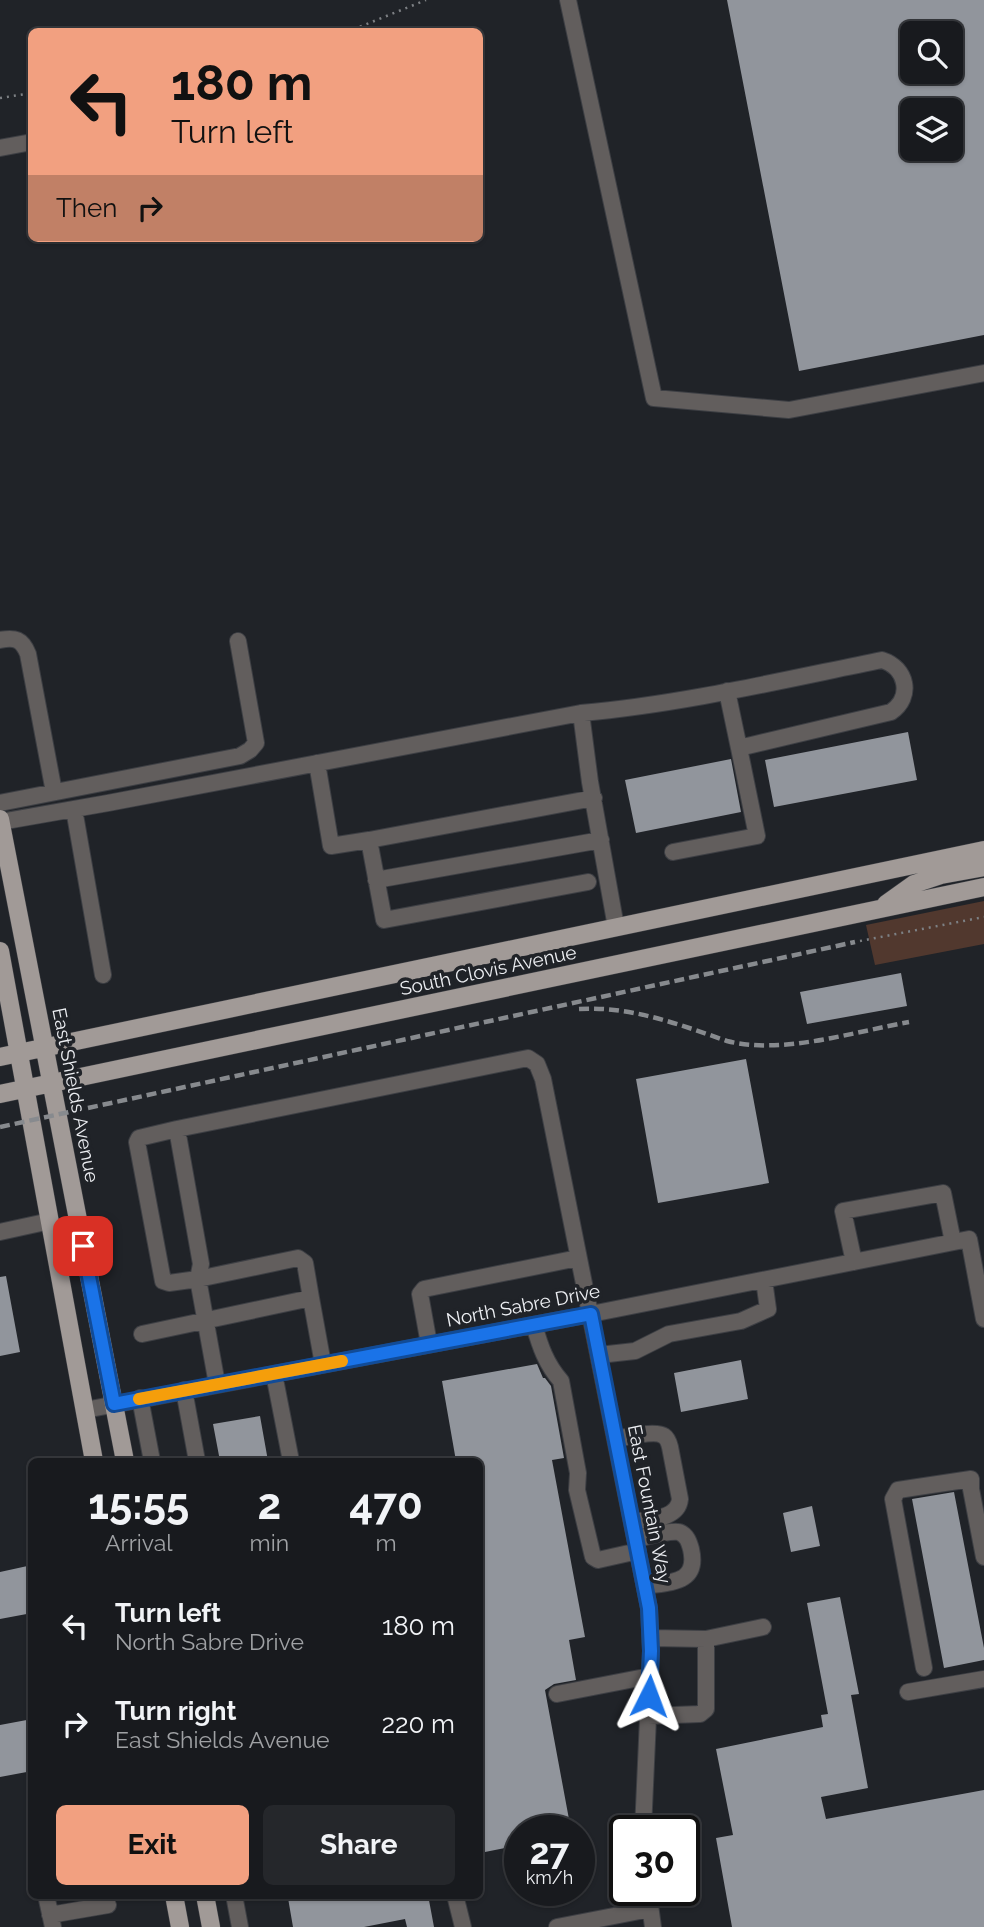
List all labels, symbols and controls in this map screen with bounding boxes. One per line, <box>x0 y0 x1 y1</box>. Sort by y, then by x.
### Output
map controls <box>900 21 963 161</box>
button: search <box>900 21 963 84</box>
text: 180 m <box>171 54 312 111</box>
icon: left <box>56 56 147 147</box>
button: layers <box>900 98 963 161</box>
text: Turn left <box>171 113 293 150</box>
icon: right <box>131 189 169 227</box>
text: Then <box>56 193 117 223</box>
street label: South Clovis Avenue <box>398 941 578 999</box>
street label: East Shields Avenue <box>48 1006 104 1184</box>
pin <box>53 1216 113 1276</box>
icon: arrive <box>64 1227 102 1265</box>
street label: North Sabre Drive <box>444 1279 602 1331</box>
street label: East Fountain Way <box>624 1423 676 1585</box>
text: 15:55 <box>88 1480 189 1529</box>
text: 2 <box>257 1480 281 1529</box>
text: 470 <box>349 1480 423 1529</box>
text: Arrival <box>105 1529 172 1556</box>
text: min <box>250 1529 289 1556</box>
text: m <box>375 1529 397 1556</box>
text: Turn left <box>115 1598 221 1628</box>
icon: left <box>56 1607 94 1645</box>
text: 180 m <box>382 1611 455 1641</box>
text: North Sabre Drive <box>115 1628 304 1655</box>
position arrow <box>612 1659 686 1733</box>
text: Turn right <box>115 1696 236 1726</box>
icon: right <box>56 1705 94 1743</box>
text: 220 m <box>381 1709 455 1739</box>
text: East Shields Avenue <box>115 1726 330 1753</box>
button: Exit <box>56 1805 249 1885</box>
button: Share <box>263 1805 455 1885</box>
speed limit sign: 30 <box>609 1815 700 1906</box>
text: 27 <box>530 1831 569 1872</box>
text: km/h <box>526 1867 573 1888</box>

